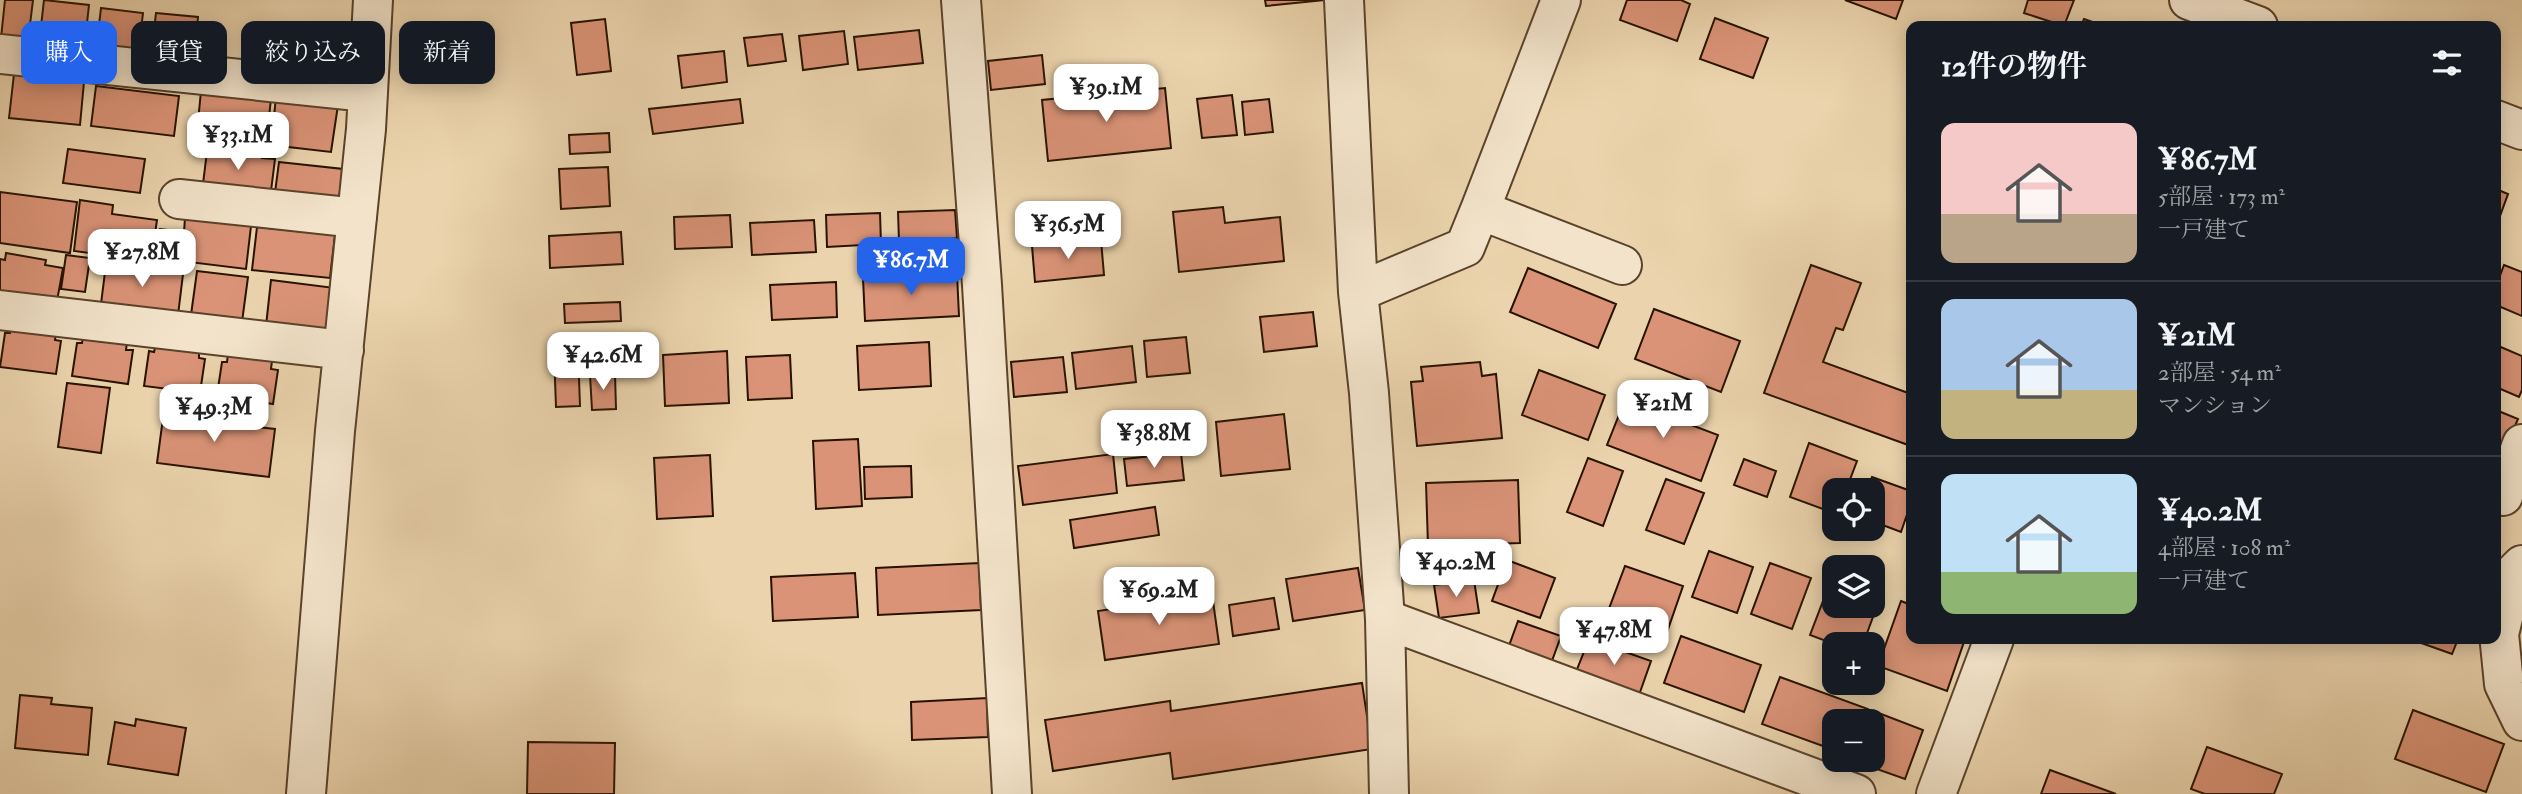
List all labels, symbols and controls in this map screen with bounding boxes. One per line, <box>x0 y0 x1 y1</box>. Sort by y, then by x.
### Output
chip: 購入 <box>21 21 117 84</box>
chip: 賃貸 <box>131 21 227 84</box>
chip: 絞り込み <box>241 21 385 84</box>
chip: 新着 <box>399 21 495 84</box>
icon: filters <box>2428 44 2466 82</box>
text: 12件の物件 <box>1941 48 2087 85</box>
pin: ¥39.1M <box>1049 64 1163 124</box>
text: ¥39.1M <box>1070 72 1142 101</box>
pin: ¥33.1M <box>181 113 295 172</box>
text: ¥33.1M <box>203 120 273 149</box>
text: ¥86.7M <box>2158 141 2257 178</box>
icon: home <box>1997 151 2081 235</box>
text: 5部屋 · 173 m² <box>2158 182 2285 211</box>
pin: ¥36.5M <box>1011 202 1125 261</box>
text: ¥36.5M <box>1031 209 1105 238</box>
text: 一戸建て <box>2158 215 2250 244</box>
pin: ¥27.8M <box>85 230 199 289</box>
text: ¥27.8M <box>104 237 180 266</box>
pin: ¥86.7M <box>854 238 968 297</box>
text: ¥86.7M <box>873 245 949 274</box>
text: ¥21M <box>2158 317 2236 354</box>
icon: home <box>1997 327 2081 411</box>
pin: ¥42.6M <box>546 332 660 392</box>
text: ¥42.6M <box>563 340 643 369</box>
text: 2部屋 · 54 m² <box>2158 358 2281 387</box>
pin: ¥21M <box>1622 380 1704 440</box>
pin: ¥49.3M <box>157 384 271 444</box>
text: ¥21M <box>1633 388 1693 417</box>
text: マンション <box>2158 391 2272 420</box>
text: ¥49.3M <box>175 392 253 421</box>
pin: ¥38.8M <box>1097 410 1211 470</box>
text: ¥38.8M <box>1117 418 1191 447</box>
map controls <box>1822 478 1885 772</box>
button: locate <box>1822 478 1885 541</box>
text: ¥40.2M <box>2158 492 2262 529</box>
icon: home <box>1997 502 2081 586</box>
text: 4部屋 · 108 m² <box>2158 533 2290 562</box>
pin: ¥40.2M <box>1399 540 1513 599</box>
text: ¥40.2M <box>1416 547 1496 576</box>
button: layers <box>1822 555 1885 618</box>
text: 一戸建て <box>2158 566 2250 595</box>
pin: ¥69.2M <box>1102 568 1216 627</box>
text: ¥69.2M <box>1119 575 1199 604</box>
pin: ¥47.8M <box>1557 608 1671 667</box>
text: ¥47.8M <box>1576 615 1652 644</box>
button: + <box>1822 632 1885 695</box>
button: − <box>1822 709 1885 772</box>

